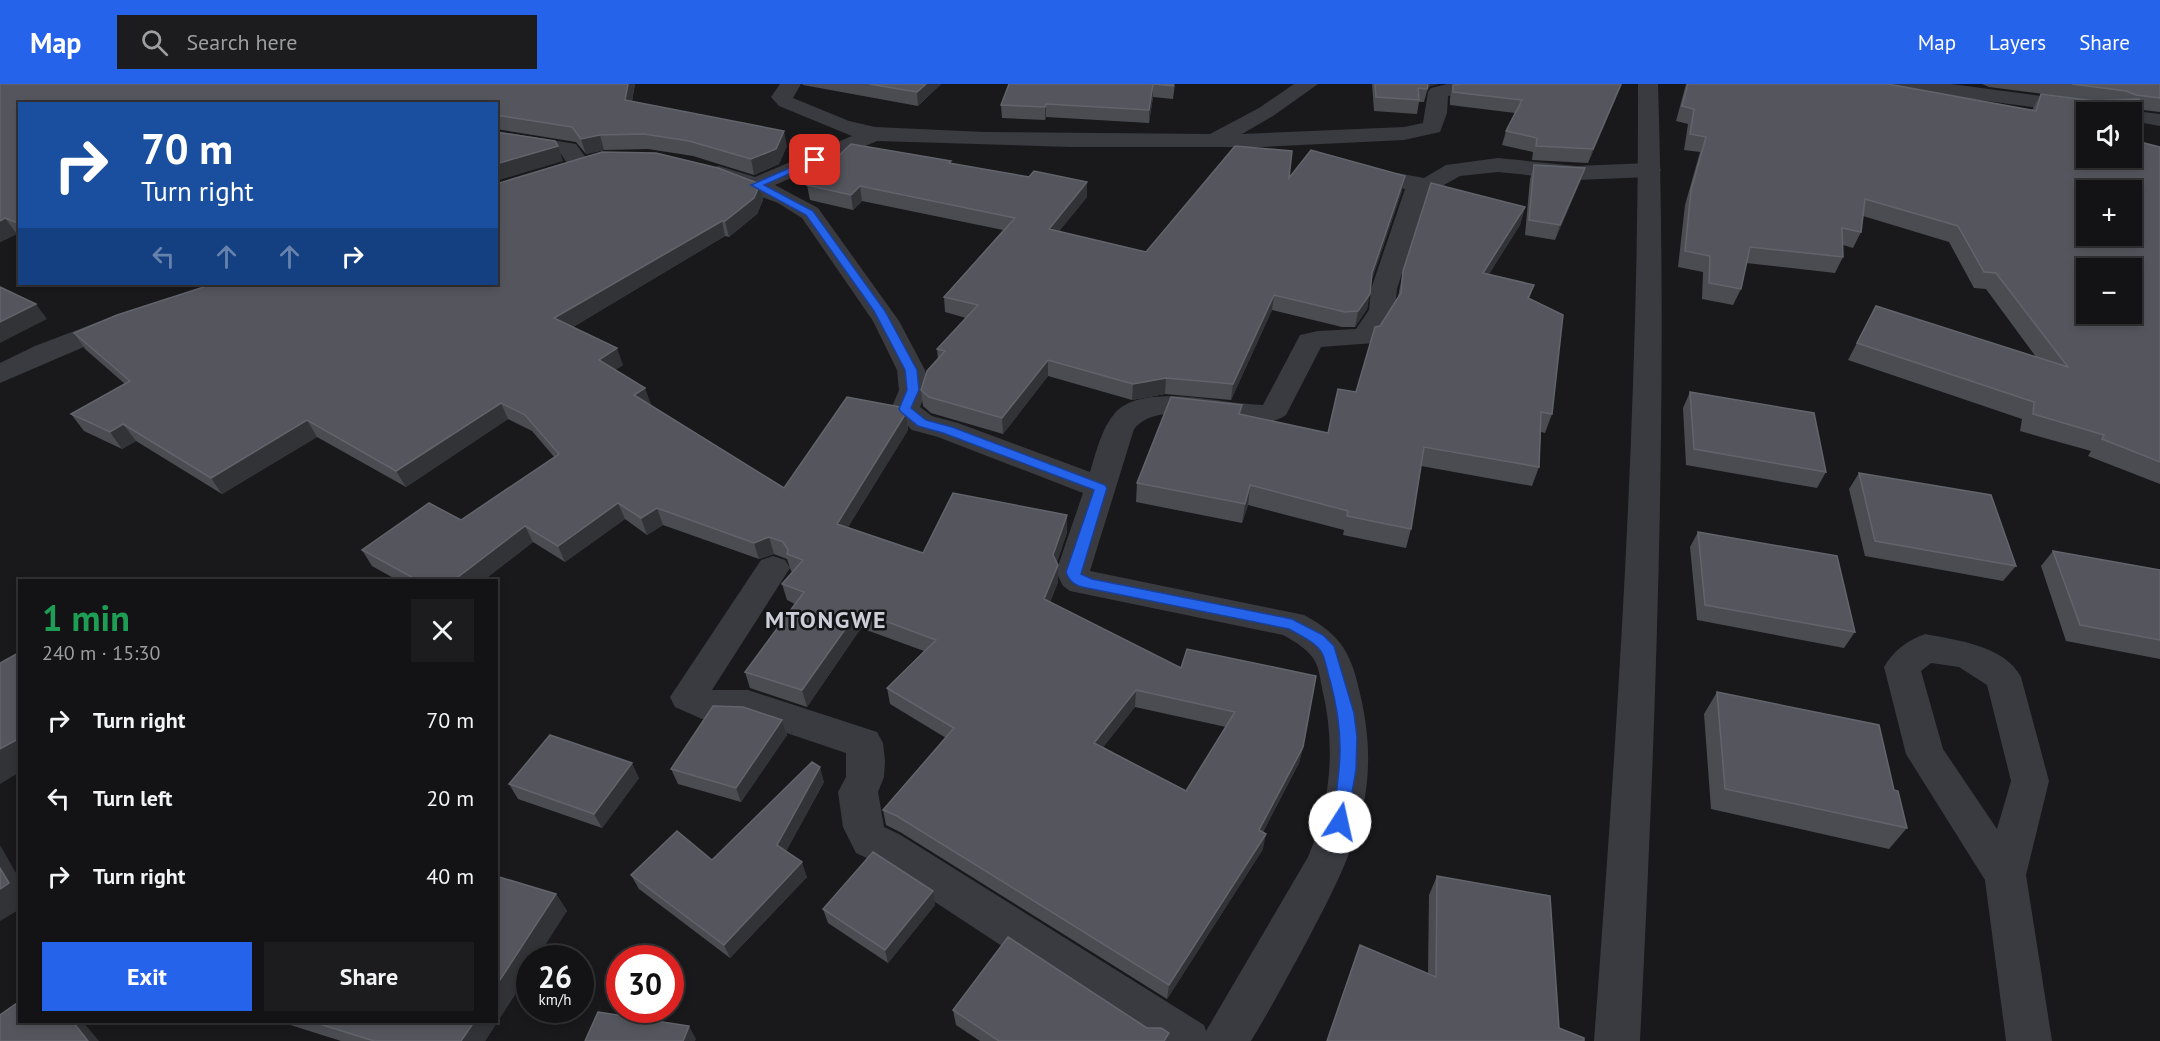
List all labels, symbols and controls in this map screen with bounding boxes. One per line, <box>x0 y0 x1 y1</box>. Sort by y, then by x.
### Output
search box <box>117 15 537 69</box>
text: Map <box>30 24 81 61</box>
icon: search <box>138 26 171 59</box>
text: Search here <box>186 28 297 56</box>
text: Map <box>1918 29 1956 56</box>
text: Layers <box>1989 29 2046 56</box>
text: Share <box>2079 29 2130 56</box>
map controls <box>2076 102 2142 324</box>
button: sound <box>2076 102 2142 168</box>
text: 70 m <box>141 121 233 176</box>
icon: right <box>42 126 120 204</box>
pin <box>789 134 840 185</box>
icon: arrive <box>798 143 831 176</box>
text: Turn right <box>141 174 254 208</box>
button: + <box>2076 180 2142 246</box>
icon: left <box>147 240 180 273</box>
icon: ahead <box>210 240 243 273</box>
icon: ahead <box>273 240 306 273</box>
icon: right <box>336 240 369 273</box>
button: − <box>2076 258 2142 324</box>
text: 1 min <box>42 594 130 641</box>
button: close <box>411 599 474 662</box>
district label: MTONGWE <box>765 604 887 635</box>
text: 240 m · 15:30 <box>42 640 160 666</box>
icon: right <box>42 704 75 737</box>
text: Turn right <box>93 706 185 734</box>
text: 70 m <box>426 706 474 734</box>
icon: left <box>42 782 75 815</box>
text: Turn left <box>93 784 173 812</box>
text: 20 m <box>426 784 474 812</box>
position arrow <box>1308 790 1372 854</box>
icon: right <box>42 860 75 893</box>
text: Turn right <box>93 862 185 890</box>
text: 40 m <box>426 862 474 890</box>
button: Exit <box>42 942 252 1011</box>
button: Share <box>264 942 474 1011</box>
speed limit sign: 30 <box>606 945 684 1023</box>
text: 26 <box>538 957 572 996</box>
text: km/h <box>539 990 571 1009</box>

